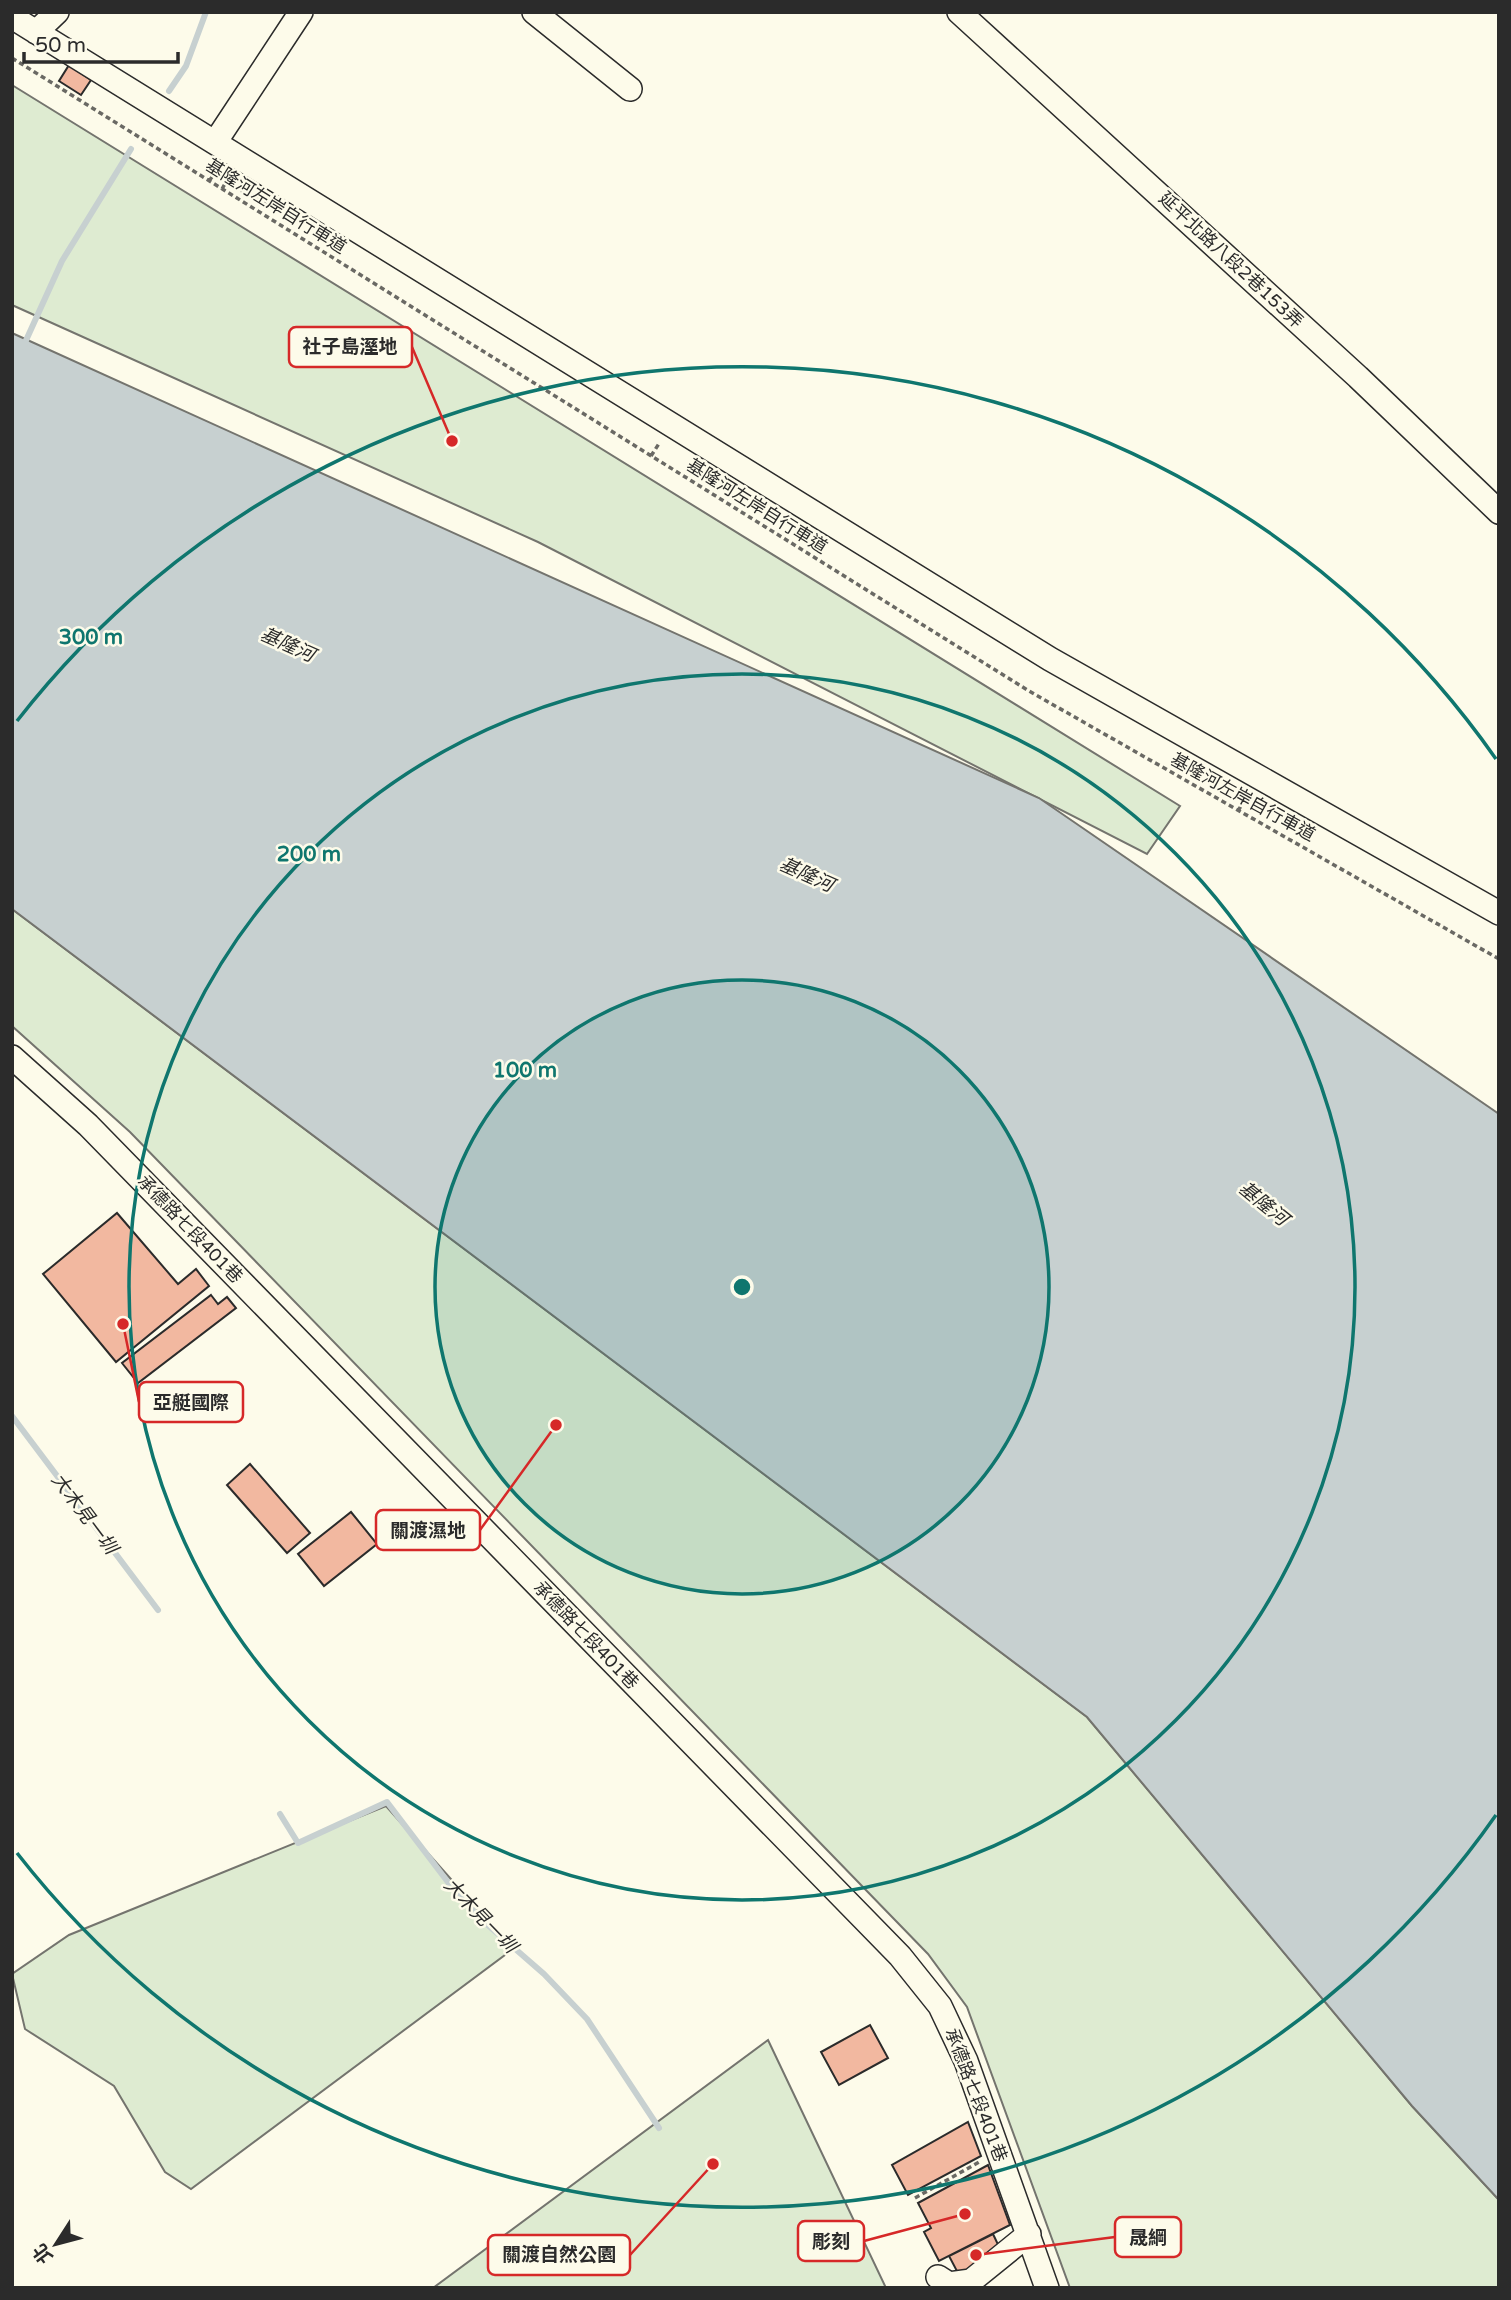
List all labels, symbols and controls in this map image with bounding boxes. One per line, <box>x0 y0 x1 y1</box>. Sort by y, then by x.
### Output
scale bar <box>24 21 178 65</box>
text: 50 m <box>35 33 86 58</box>
street label: 基隆河左岸自行車道 <box>201 154 351 258</box>
street label: 延平北路八段2巷153弄 <box>1154 187 1308 333</box>
callout: 社子島溼地 <box>289 327 412 367</box>
text: 社子島溼地 <box>302 336 398 358</box>
street label: 基隆河左岸自行車道 <box>682 454 832 558</box>
water label: 基隆河 <box>257 623 322 668</box>
text: 300 m <box>59 625 123 650</box>
street label: 基隆河左岸自行車道 <box>1167 748 1319 846</box>
text: 200 m <box>277 842 341 867</box>
water label: 基隆河 <box>776 853 841 898</box>
text: 100 m <box>493 1058 557 1083</box>
street label: 承德路七段401巷 <box>133 1170 247 1288</box>
water label: 基隆河 <box>1234 1177 1296 1233</box>
centre of rings <box>730 1275 754 1299</box>
callout: 亞艇國際 <box>139 1382 243 1422</box>
text: 亞艇國際 <box>153 1392 229 1414</box>
water label: 大木見一圳 <box>47 1469 123 1561</box>
callout: 關渡濕地 <box>376 1510 480 1550</box>
text: 關渡濕地 <box>390 1520 466 1542</box>
street label: 承德路七段401巷 <box>529 1576 643 1694</box>
water label: 大木見一圳 <box>439 1874 523 1960</box>
street label: 承德路七段401巷 <box>940 2025 1012 2165</box>
north arrow <box>21 2209 91 2279</box>
callout: 晟綱 <box>1115 2217 1181 2257</box>
callout: 彫刻 <box>798 2221 864 2261</box>
text: 晟綱 <box>1129 2227 1167 2249</box>
text: 彫刻 <box>812 2231 850 2253</box>
callout: 關渡自然公園 <box>488 2235 630 2275</box>
text: 北 <box>29 2239 58 2268</box>
text: 關渡自然公園 <box>502 2244 616 2266</box>

